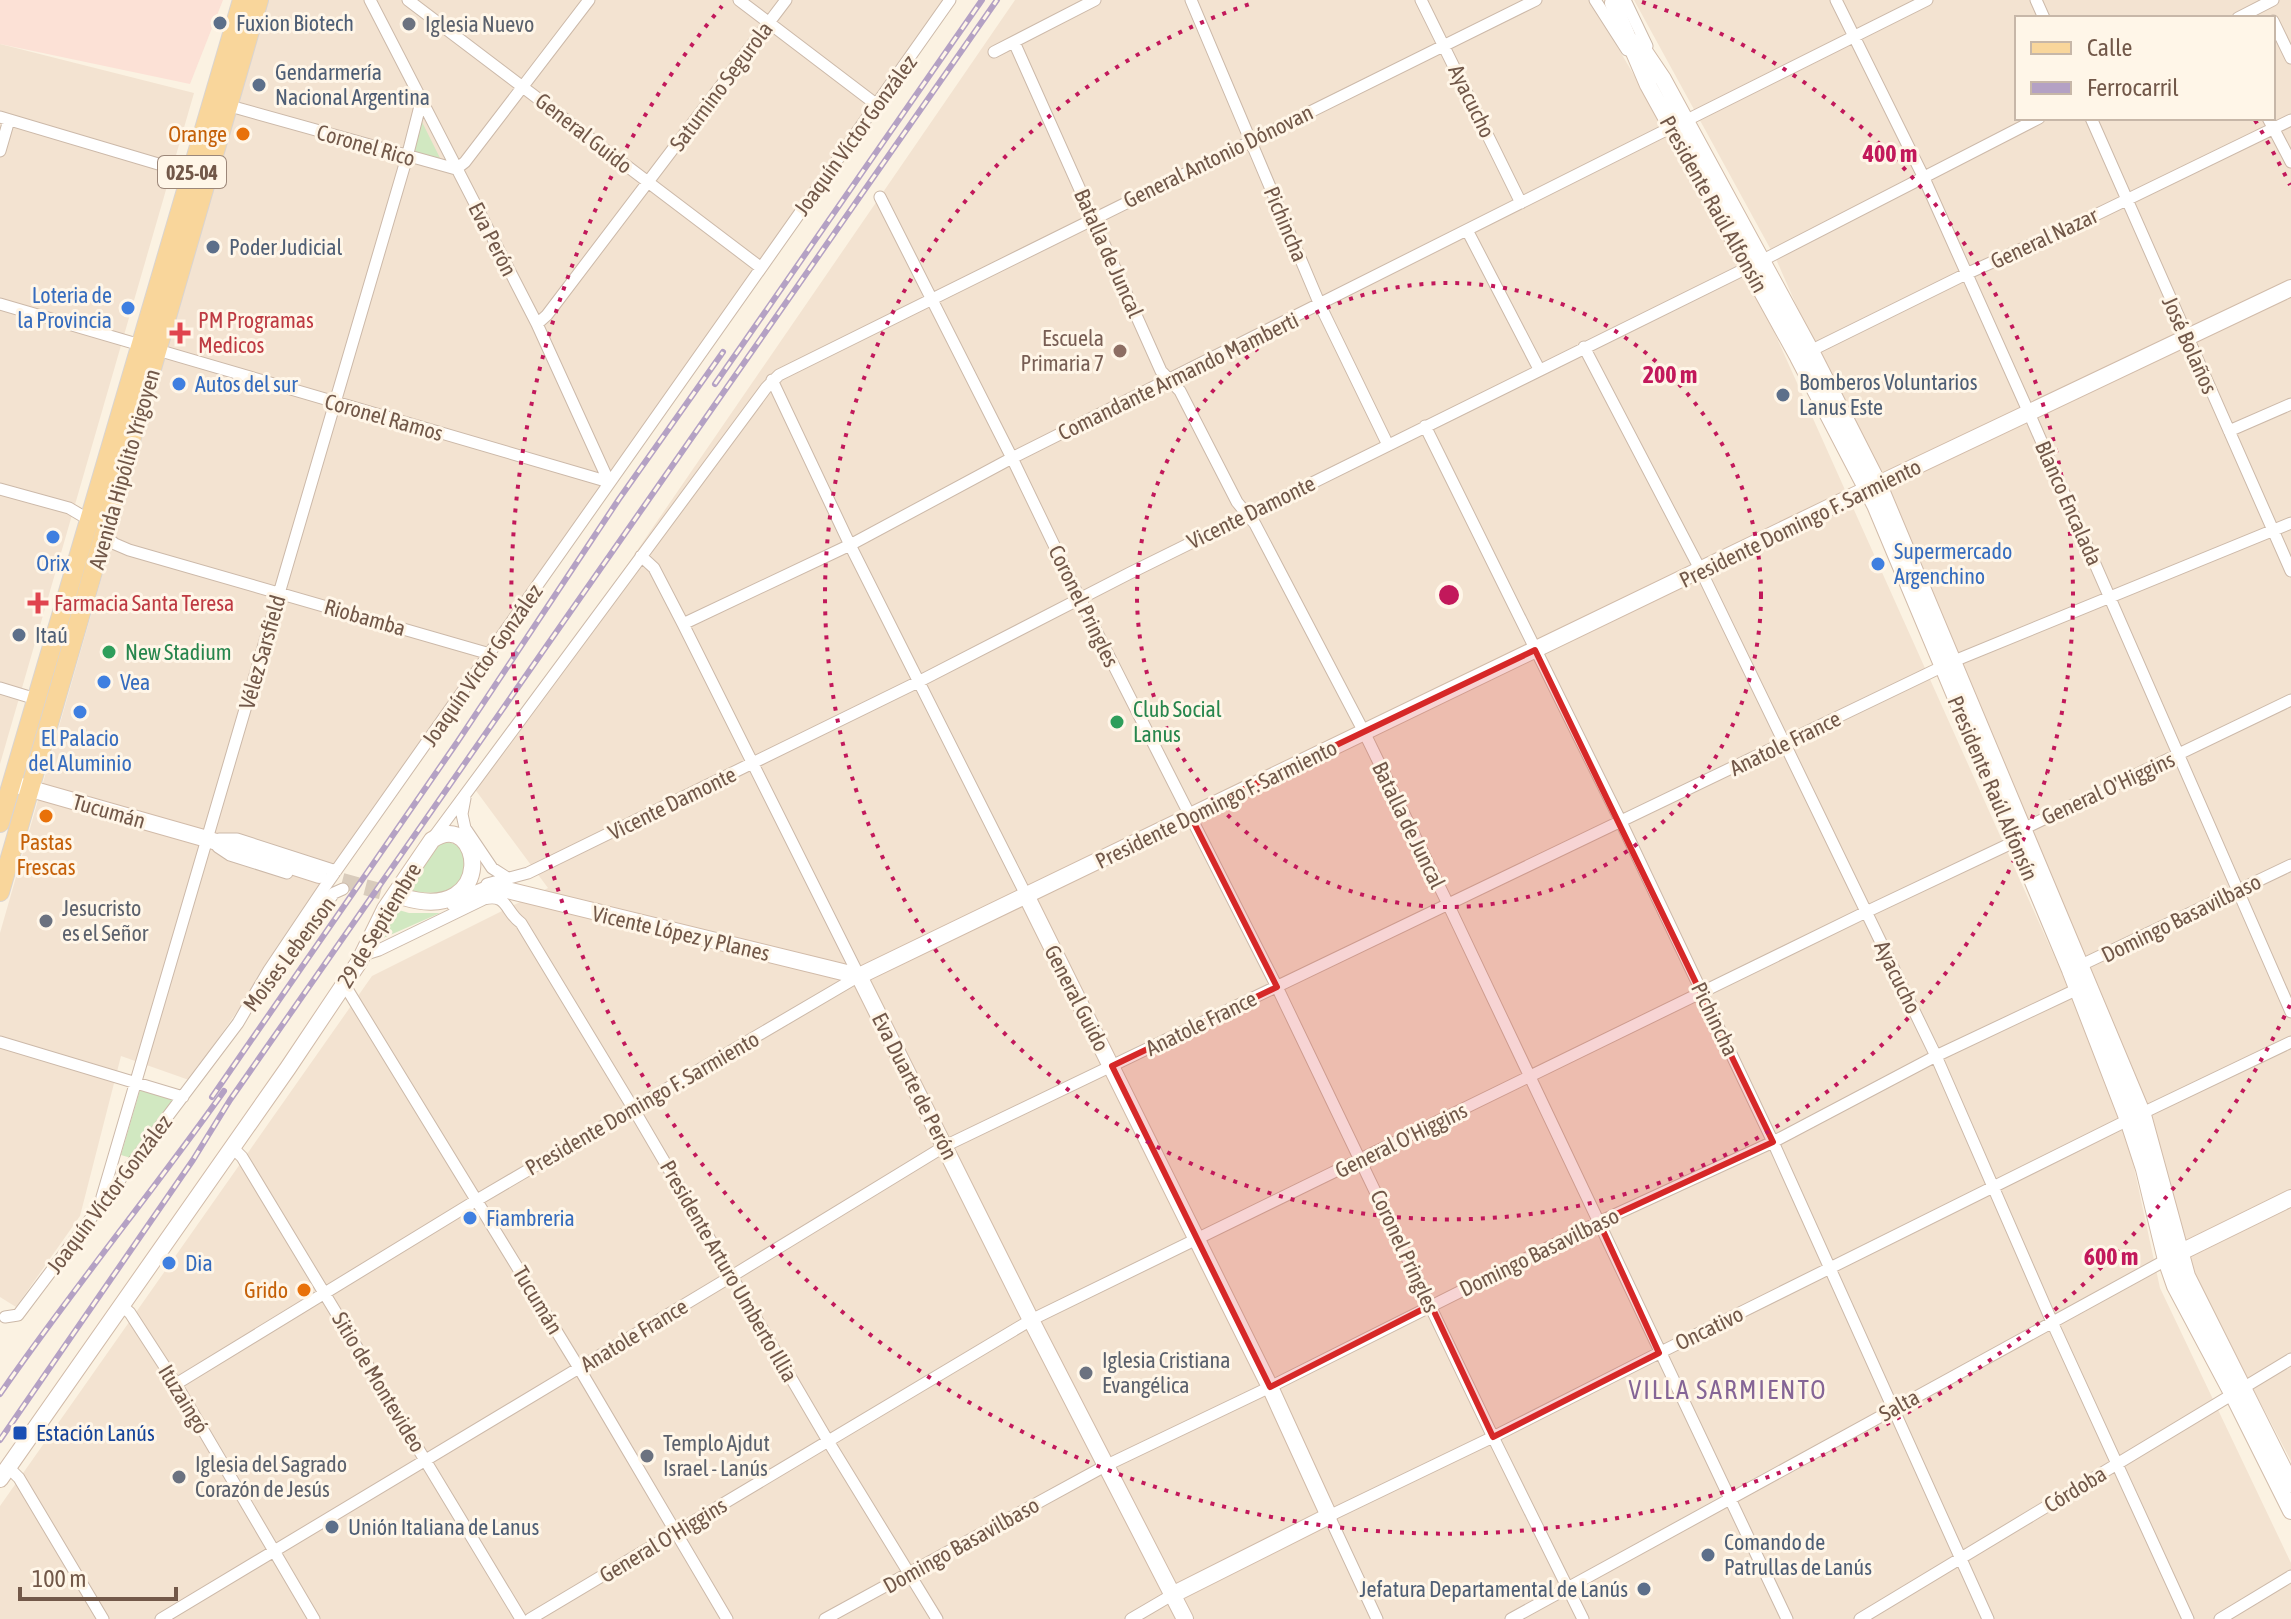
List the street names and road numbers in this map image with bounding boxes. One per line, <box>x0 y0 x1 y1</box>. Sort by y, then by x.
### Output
street label: Saturnino Segurola <box>664 16 778 156</box>
street label: Joaquín Víctor González <box>788 50 922 220</box>
street label: Ayacucho <box>1443 60 1501 142</box>
street label: General Guido <box>530 87 638 179</box>
street label: General Antonio Dónovan <box>1119 99 1317 213</box>
street label: Presidente Raúl Alfonsín <box>1655 111 1773 297</box>
street label: Coronel Rico <box>314 119 418 171</box>
road number: 025-04 <box>158 156 226 188</box>
street label: Pichincha <box>1259 183 1313 265</box>
street label: Batalla de Juncal <box>1069 185 1149 322</box>
street label: Eva Perón <box>463 198 523 280</box>
street label: General Nazar <box>1986 202 2102 274</box>
street label: José Bolaños <box>2157 292 2223 398</box>
street label: Comandante Armando Mamberti <box>1054 306 1302 446</box>
street label: Avenida Hipólito Yrigoyen <box>83 366 165 572</box>
street label: Coronel Ramos <box>322 388 446 446</box>
street label: Blanco Encalada <box>2030 437 2108 569</box>
street label: Presidente Domingo F. Sarmiento <box>1675 453 1925 593</box>
street label: Vicente Damonte <box>1183 470 1319 554</box>
street label: Coronel Pringles <box>1043 541 1125 671</box>
street label: Joaquín Víctor González <box>416 579 548 751</box>
street label: Vélez Sarsfield <box>233 592 291 712</box>
street label: Riobamba <box>321 593 409 641</box>
street label: Presidente Raúl Alfonsín <box>1942 692 2044 884</box>
street label: Anatole France <box>1725 705 1845 781</box>
street label: Presidente Domingo F. Sarmiento <box>1091 734 1341 874</box>
street label: General O'Higgins <box>2037 746 2179 830</box>
street label: Batalla de Juncal <box>1367 757 1451 893</box>
street label: Vicente Damonte <box>604 761 740 845</box>
street label: Tucumán <box>70 788 148 834</box>
street label: 29 de Septiembre <box>332 858 426 992</box>
street label: Domingo Basavilbaso <box>2097 868 2265 968</box>
street label: Moises Lebenson <box>237 891 341 1017</box>
street label: Vicente López y Planes <box>590 900 772 966</box>
street label: Ayacucho <box>1869 936 1927 1018</box>
street label: General Guido <box>1039 941 1115 1055</box>
street label: Pichincha <box>1686 978 1744 1060</box>
street label: Anatole France <box>1141 985 1261 1061</box>
street label: Eva Duarte de Perón <box>867 1008 963 1164</box>
street label: Presidente Domingo F. Sarmiento <box>521 1025 763 1181</box>
street label: General O'Higgins <box>1331 1097 1471 1183</box>
street label: Joaquín Víctor González <box>41 1110 177 1278</box>
street label: Presidente Arturo Umberto Illia <box>655 1156 803 1386</box>
street label: Coronel Pringles <box>1365 1186 1445 1317</box>
street label: Domingo Basavilbaso <box>1455 1202 1623 1302</box>
street label: Tucumán <box>508 1261 568 1339</box>
street label: Anatole France <box>576 1293 692 1377</box>
street label: Oncativo <box>1671 1300 1747 1356</box>
street label: Sitio de Montevideo <box>327 1307 431 1457</box>
street label: Ituzaingó <box>153 1360 215 1438</box>
street label: Salta <box>1874 1383 1924 1427</box>
street label: Córdoba <box>2039 1460 2111 1518</box>
street label: Domingo Basavilbaso <box>879 1491 1043 1599</box>
street label: General O'Higgins <box>595 1492 731 1588</box>

